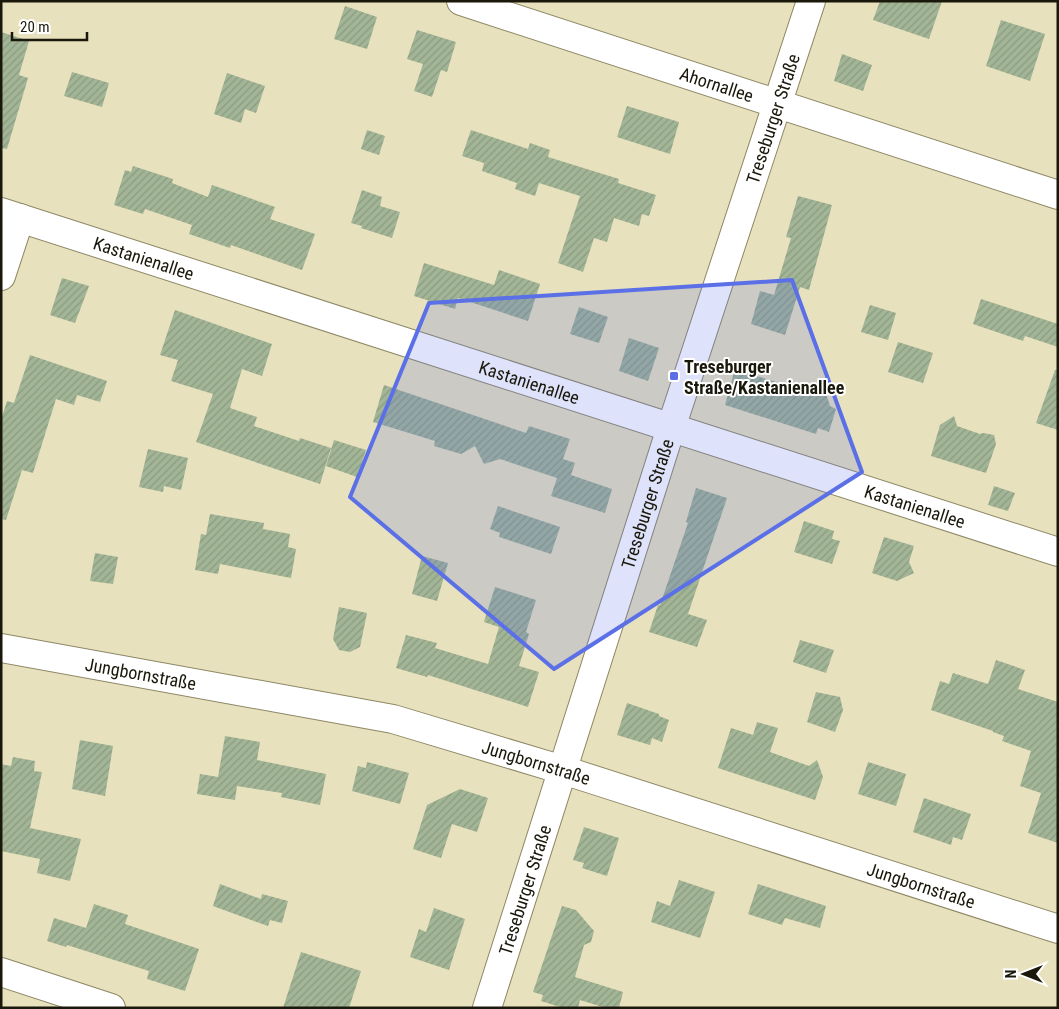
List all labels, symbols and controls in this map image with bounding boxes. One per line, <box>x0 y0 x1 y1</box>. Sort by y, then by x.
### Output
scale bar <box>12 10 88 42</box>
text: 20 m <box>20 18 50 36</box>
street label: Treseburger Straße <box>741 51 803 186</box>
street label: Ahornallee <box>677 62 756 106</box>
street label: Kastanienallee <box>91 232 197 284</box>
street label: Kastanienallee <box>476 356 582 408</box>
place label: Treseburger Straße/Kastanienallee <box>684 356 845 398</box>
marker: Treseburger Straße/Kastanienallee <box>668 370 680 382</box>
street label: Treseburger Straße <box>616 436 677 571</box>
street label: Kastanienallee <box>862 480 968 532</box>
street label: Jungbornstraße <box>84 653 198 694</box>
street label: Jungbornstraße <box>480 736 593 789</box>
street label: Treseburger Straße <box>494 822 555 957</box>
street label: Jungbornstraße <box>864 858 978 912</box>
north arrow <box>999 949 1049 999</box>
text: N <box>1003 970 1019 978</box>

